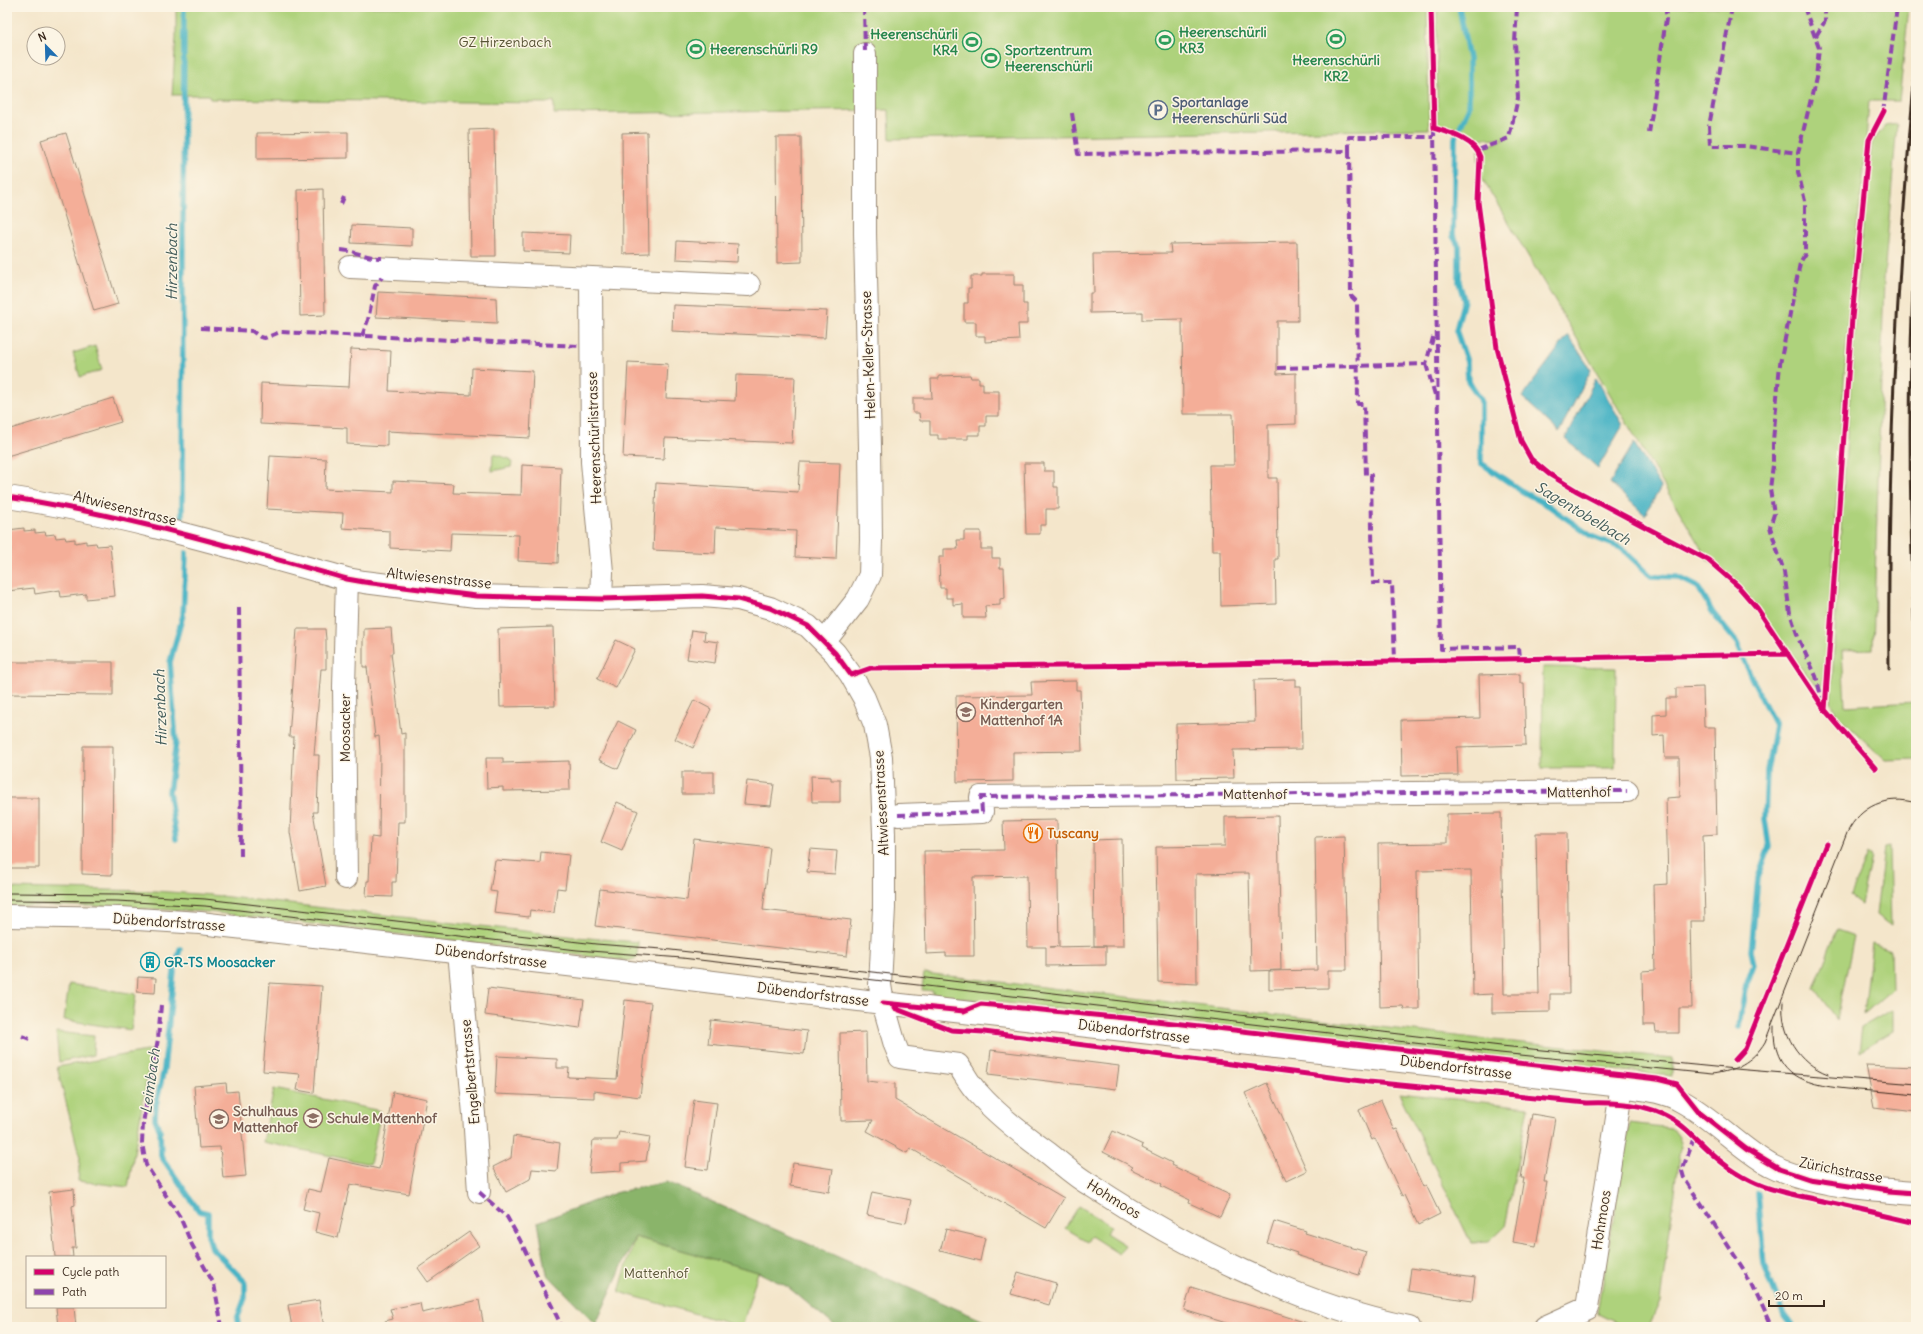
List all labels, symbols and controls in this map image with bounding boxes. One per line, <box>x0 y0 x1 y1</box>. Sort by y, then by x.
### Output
place label: Heerenschürli KR3 <box>1179 23 1267 57</box>
place label: Heerenschürli KR4 <box>870 25 958 59</box>
north arrow <box>26 26 66 66</box>
sports icon: Heerenschürli KR2 <box>1325 28 1347 50</box>
text: N <box>36 29 48 45</box>
sports icon: Heerenschürli KR3 <box>1154 29 1176 51</box>
sports icon: Heerenschürli KR4 <box>961 31 983 53</box>
park label: GZ Hirzenbach <box>458 33 552 51</box>
sports icon: Heerenschürli R9 <box>685 38 707 60</box>
place label: Heerenschürli R9 <box>710 40 818 58</box>
place label: Sportzentrum Heerenschürli <box>1005 41 1093 75</box>
sports icon: Sportzentrum Heerenschürli <box>980 47 1002 69</box>
place label: Heerenschürli KR2 <box>1292 51 1380 85</box>
place label: Sportanlage Heerenschürli Süd <box>1172 93 1288 127</box>
parking icon: Sportanlage Heerenschürli Süd <box>1147 99 1169 121</box>
water label: Hirzenbach <box>162 223 181 300</box>
street label: Helen-Keller-Strasse <box>857 291 879 419</box>
street label: Heerenschürlistrasse <box>583 371 605 505</box>
water label: Sagentobelbach <box>1532 477 1635 549</box>
street label: Altwiesenstrasse <box>72 487 178 529</box>
street label: Altwiesenstrasse <box>386 564 492 592</box>
water label: Hirzenbach <box>149 669 171 747</box>
street label: Moosacker <box>336 693 354 762</box>
place label: Kindergarten Mattenhof 1A <box>980 695 1063 729</box>
school or university icon: Kindergarten Mattenhof 1A <box>955 701 977 723</box>
street label: Altwiesenstrasse <box>869 750 893 856</box>
street label: Mattenhof <box>1547 782 1612 802</box>
street label: Mattenhof <box>1223 785 1288 803</box>
restaurant icon: Tuscany <box>1022 822 1044 844</box>
place label: Tuscany <box>1047 824 1099 842</box>
street label: Dübendorfstrasse <box>112 909 226 935</box>
street label: Dübendorfstrasse <box>434 940 548 972</box>
building icon: GR-TS Moosacker <box>139 951 161 973</box>
place label: GR-TS Moosacker <box>164 953 275 971</box>
street label: Dübendorfstrasse <box>756 978 870 1010</box>
street label: Dübendorfstrasse <box>1077 1015 1191 1047</box>
street label: Engelbertstrasse <box>456 1019 484 1125</box>
water label: Leimbach <box>136 1047 164 1115</box>
street label: Dübendorfstrasse <box>1399 1051 1513 1083</box>
place label: Schulhaus Mattenhof <box>233 1102 299 1136</box>
school or university icon: Schule Mattenhof <box>302 1107 324 1129</box>
school or university icon: Schulhaus Mattenhof <box>208 1108 230 1130</box>
place label: Schule Mattenhof <box>327 1109 438 1127</box>
street label: Zürichstrasse <box>1798 1153 1884 1187</box>
street label: Hohmoos <box>1084 1175 1144 1223</box>
street label: Hohmoos <box>1587 1189 1615 1251</box>
legend <box>26 1256 166 1308</box>
text: Cycle path <box>62 1264 119 1279</box>
park label: Mattenhof <box>624 1264 689 1282</box>
scale bar <box>1769 1282 1824 1308</box>
text: Path <box>62 1284 87 1299</box>
text: 20 m <box>1775 1288 1803 1303</box>

